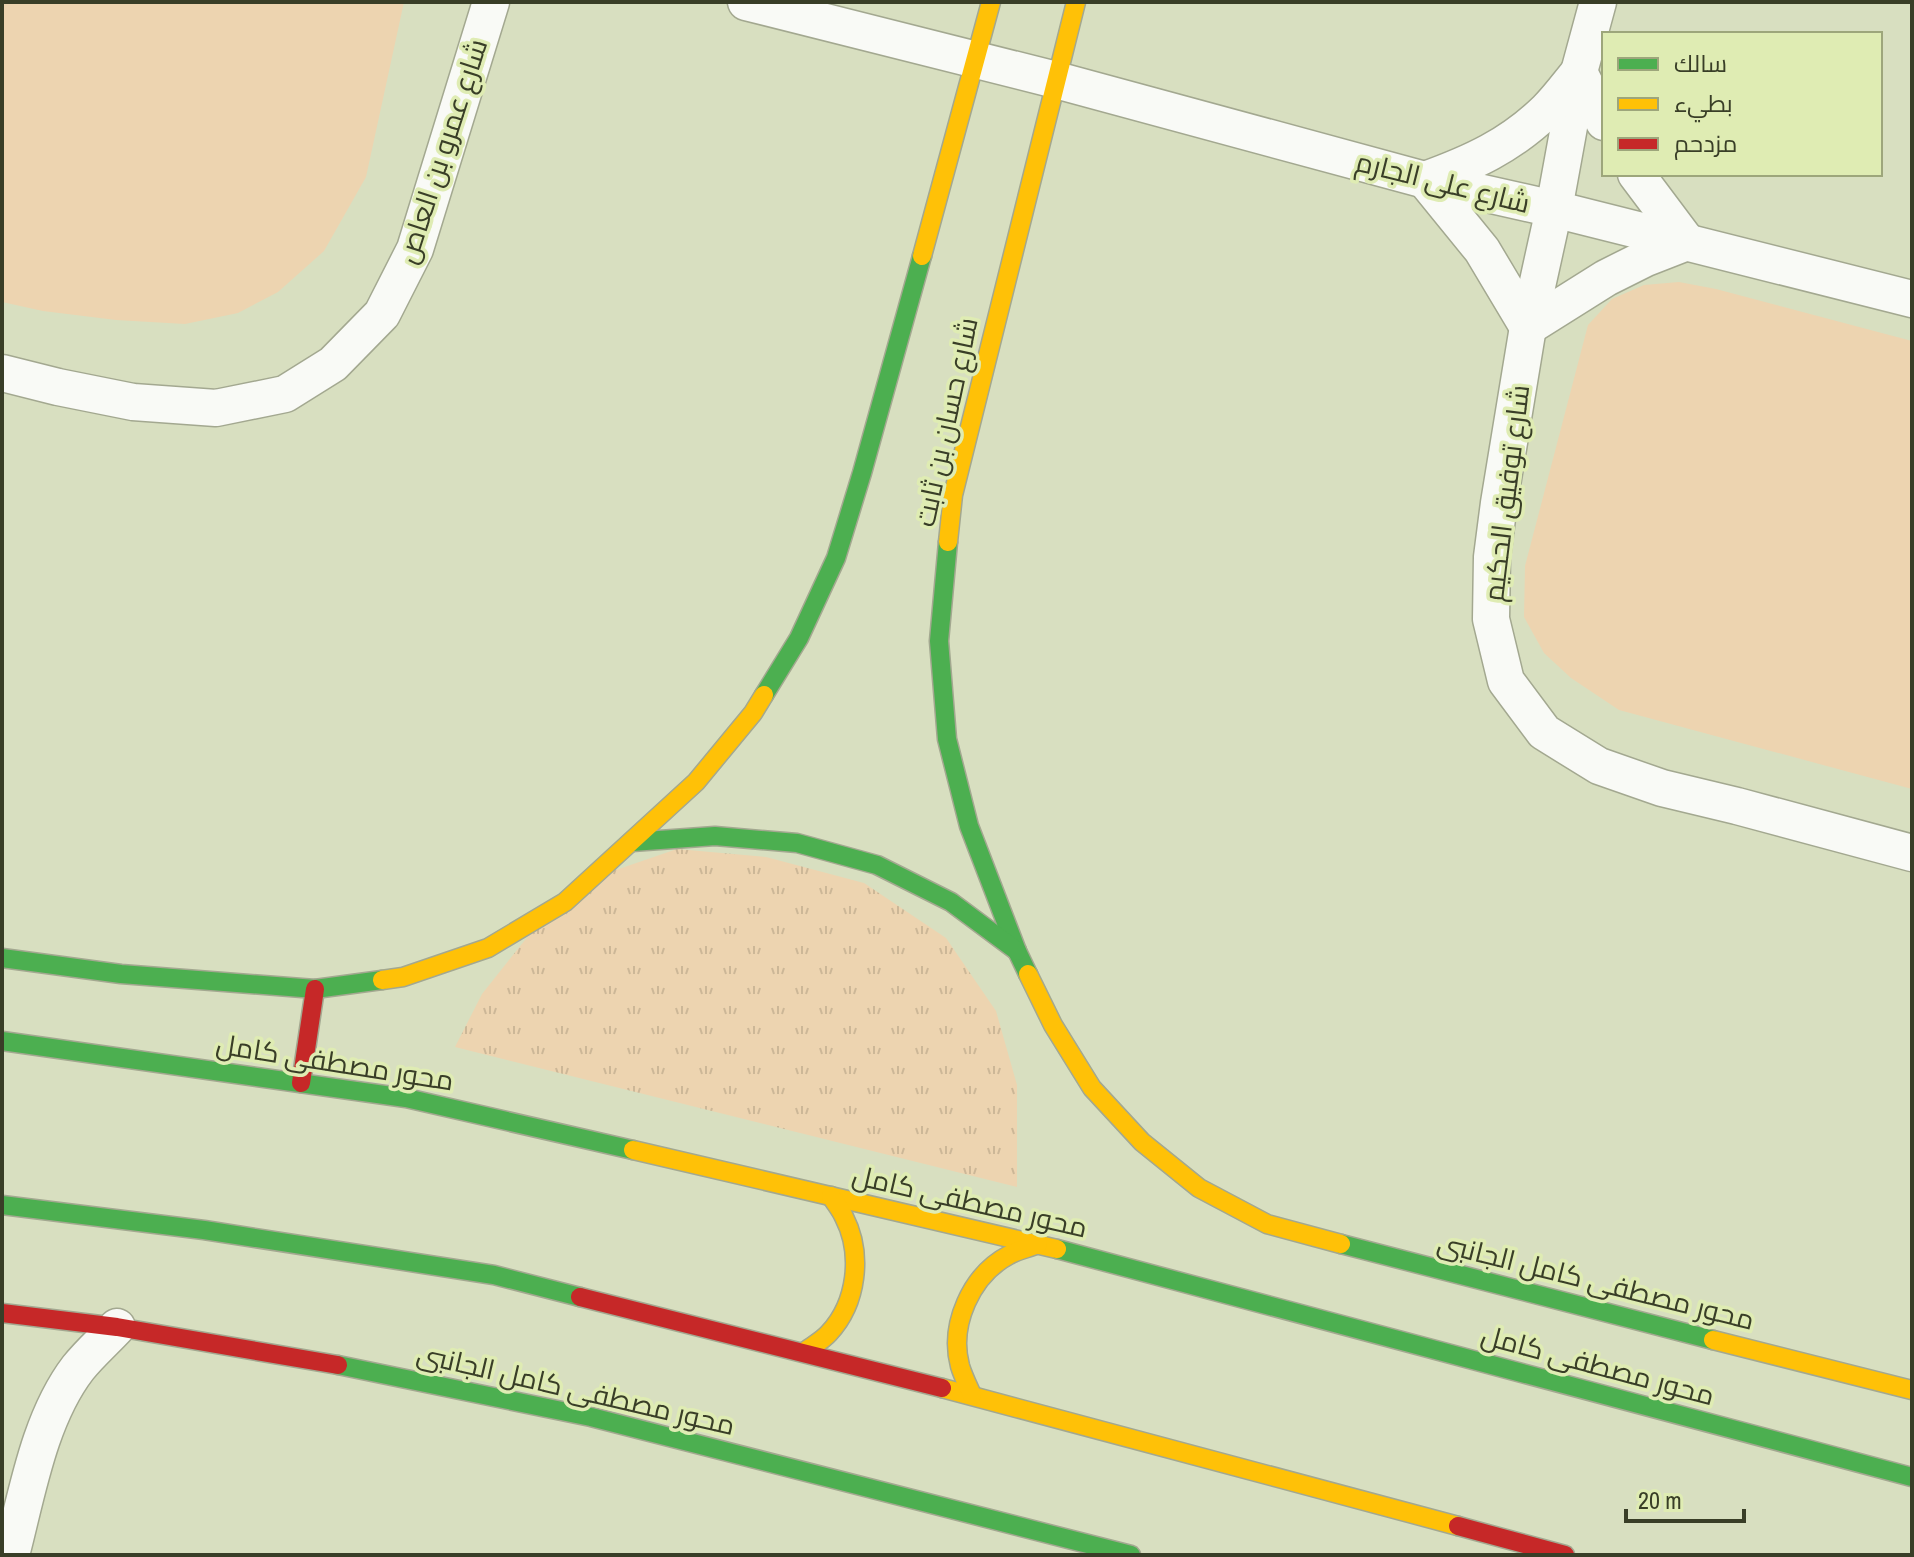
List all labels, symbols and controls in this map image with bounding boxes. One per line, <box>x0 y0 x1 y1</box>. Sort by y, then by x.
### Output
legend <box>1602 32 1882 176</box>
street label: شارع عمرو بن العاص <box>388 34 496 268</box>
text: سالك <box>1674 47 1727 79</box>
text: بطيء <box>1674 87 1733 123</box>
text: مزدحم <box>1674 127 1737 160</box>
street label: شارع على الجارم <box>1352 142 1534 223</box>
street label: شارع حسان بن ثابت <box>905 314 987 530</box>
street label: شارع توفيق الحكيم <box>1474 382 1539 604</box>
street label: محور مصطفى كامل <box>214 1024 456 1100</box>
street label: محور مصطفى كامل <box>849 1155 1091 1247</box>
street label: محور مصطفى كامل الجانبى <box>1434 1223 1758 1339</box>
street label: محور مصطفى كامل <box>1477 1316 1719 1414</box>
street label: محور مصطفى كامل الجانبى <box>413 1334 739 1444</box>
scale bar <box>1626 1473 1744 1523</box>
text: 20 m <box>1638 1484 1682 1516</box>

